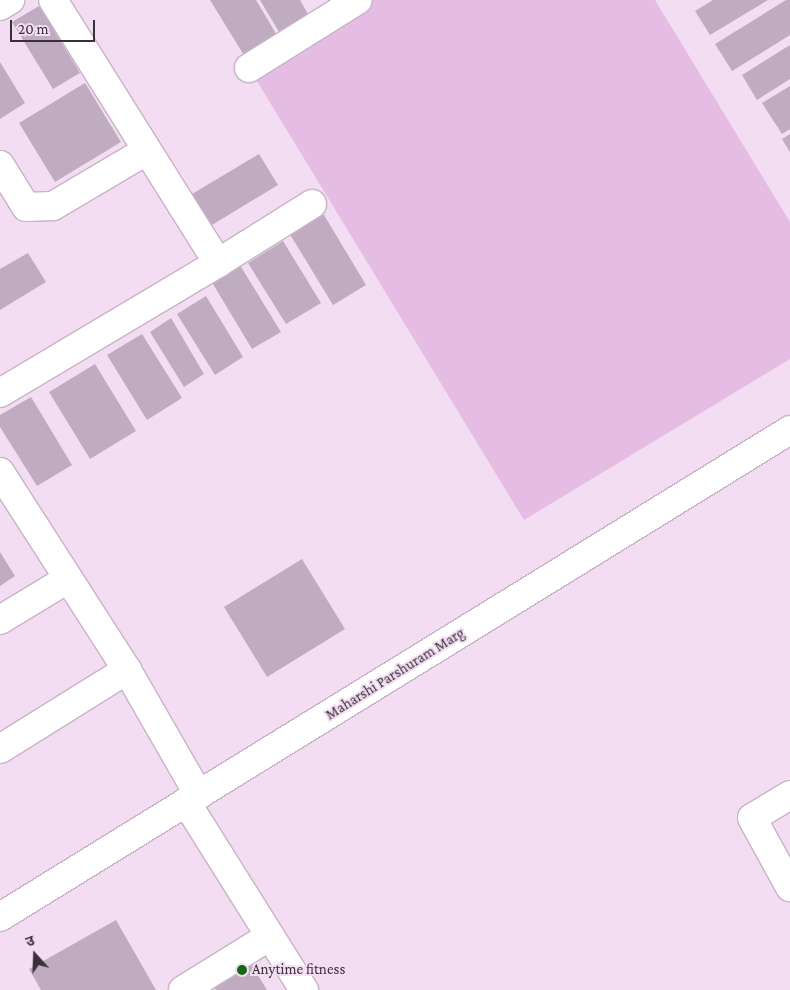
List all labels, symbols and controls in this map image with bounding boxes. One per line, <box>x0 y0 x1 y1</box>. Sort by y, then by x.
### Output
scale bar <box>12 10 98 42</box>
text: 20 m <box>18 21 49 37</box>
street label: Maharshi Parshuram Marg <box>322 624 468 724</box>
north arrow <box>10 930 60 980</box>
text: उ <box>23 932 36 950</box>
place label: Anytime fitness <box>252 961 345 979</box>
marker: Anytime fitness <box>236 964 248 976</box>

